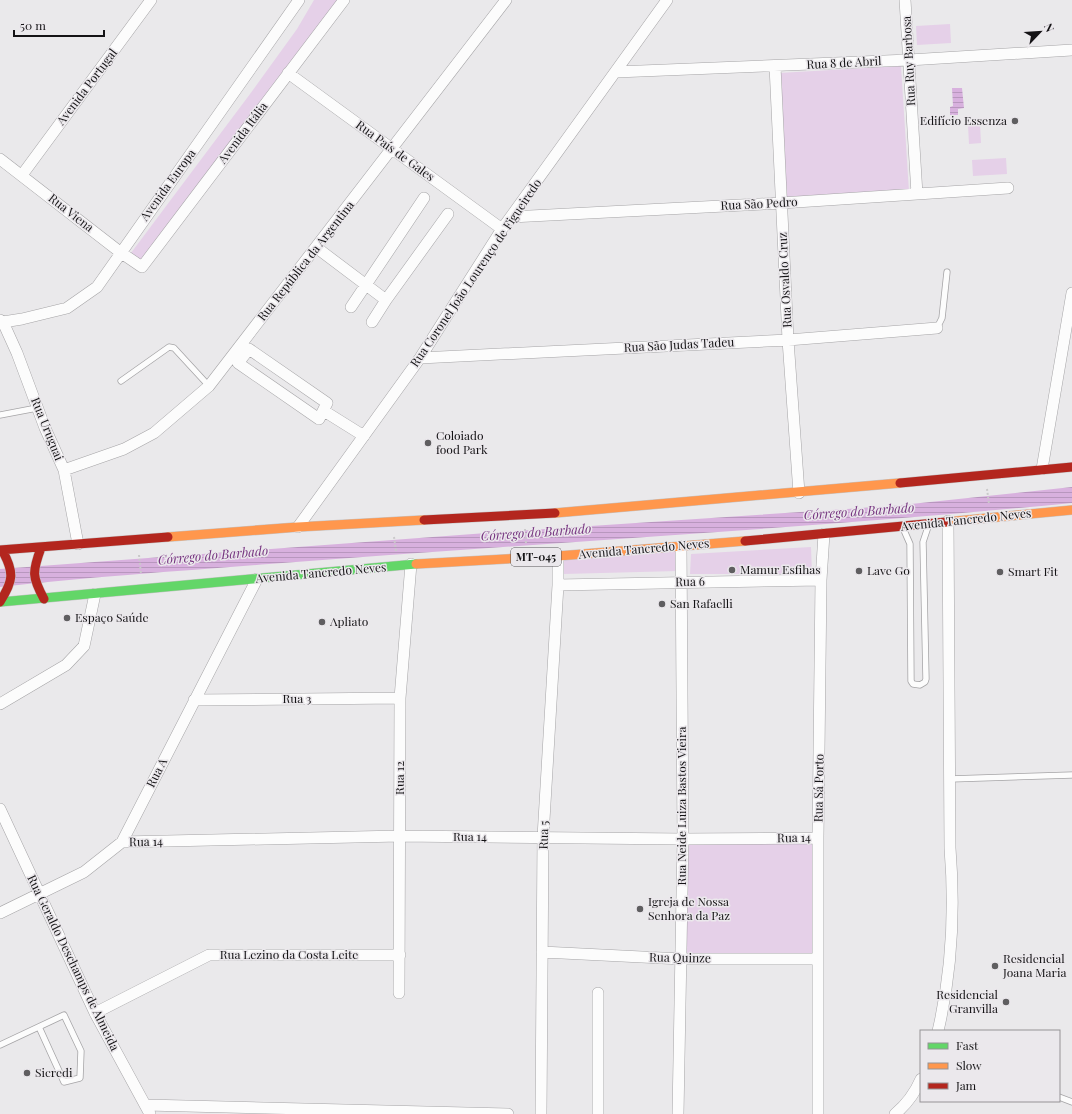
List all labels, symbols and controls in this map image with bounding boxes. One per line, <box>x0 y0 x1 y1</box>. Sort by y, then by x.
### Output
scale bar <box>14 12 104 38</box>
north arrow <box>1020 12 1060 52</box>
street label: Rua Ruy Barbosa <box>898 16 918 107</box>
text: 50 m <box>20 17 46 33</box>
text: N <box>1041 21 1058 34</box>
street label: Avenida Portugal <box>52 45 120 129</box>
street label: Rua 8 de Abril <box>806 52 882 72</box>
street label: Avenida Itália <box>213 98 271 167</box>
place label: Edifício Essenza <box>920 112 1007 128</box>
street label: Rua País de Gales <box>353 116 438 184</box>
marker: Edifício Essenza <box>1010 116 1020 126</box>
street label: Avenida Europa <box>135 145 199 224</box>
street label: Rua Coronel João Lourenço de Figueiredo <box>406 175 545 370</box>
street label: Rua Viena <box>46 190 97 235</box>
street label: Rua São Pedro <box>720 193 798 213</box>
street label: Rua República da Argentina <box>253 197 357 324</box>
street label: Rua Osvaldo Cruz <box>773 232 794 328</box>
street label: Rua São Judas Tadeu <box>623 333 735 355</box>
street label: Rua Uruguai <box>28 395 68 463</box>
place label: Coloiado food Park <box>436 427 488 457</box>
marker: Coloiado food Park <box>423 438 433 448</box>
water label: Córrego do Barbado <box>803 498 915 523</box>
street label: Avenida Tancredo Neves <box>899 504 1032 534</box>
water label: Córrego do Barbado <box>480 519 592 544</box>
street label: Avenida Tancredo Neves <box>577 534 710 562</box>
water label: Córrego do Barbado <box>157 541 269 568</box>
road number: MT-045 <box>511 548 561 566</box>
street label: Avenida Tancredo Neves <box>254 558 387 586</box>
place label: Mamur Esfihas <box>740 561 821 577</box>
place label: Lave Go <box>867 562 910 578</box>
place label: Smart Fit <box>1008 563 1059 579</box>
marker: Mamur Esfihas <box>727 565 737 575</box>
marker: Lave Go <box>854 566 864 576</box>
marker: Smart Fit <box>995 567 1005 577</box>
street label: Rua 6 <box>675 573 705 589</box>
place label: San Rafaelli <box>670 595 733 611</box>
marker: San Rafaelli <box>657 599 667 609</box>
place label: Espaço Saúde <box>75 609 149 625</box>
marker: Espaço Saúde <box>62 613 72 623</box>
place label: Apliato <box>329 613 369 629</box>
marker: Apliato <box>317 617 327 627</box>
street label: Rua 3 <box>283 690 311 706</box>
street label: Rua Neide Luiza Bastos Vieira <box>673 727 689 885</box>
street label: Rua Sá Porto <box>809 753 827 822</box>
street label: Rua A <box>142 755 170 790</box>
street label: Rua 12 <box>391 761 407 795</box>
street label: Rua 5 <box>535 820 551 850</box>
street label: Rua 14 <box>453 828 487 844</box>
street label: Rua 14 <box>777 829 811 845</box>
street label: Rua 14 <box>129 833 163 849</box>
street label: Rua Geraldo Deschamps de Almeida <box>24 872 124 1053</box>
place label: Igreja de Nossa Senhora da Paz <box>648 893 730 923</box>
marker: Igreja de Nossa Senhora da Paz <box>635 904 645 914</box>
street label: Rua Lezino da Costa Leite <box>220 946 358 962</box>
street label: Rua Quinze <box>649 948 711 966</box>
place label: Residencial Joana Maria <box>1002 950 1066 980</box>
marker: Residencial Joana Maria <box>990 961 1000 971</box>
place label: Residencial Granvilla <box>936 986 999 1016</box>
marker: Residencial Granvilla <box>1001 997 1011 1007</box>
legend <box>920 1030 1060 1102</box>
text: Fast <box>956 1037 979 1053</box>
text: Slow <box>956 1057 982 1073</box>
place label: Sicredi <box>35 1064 73 1080</box>
marker: Sicredi <box>22 1068 32 1078</box>
text: Jam <box>955 1077 977 1093</box>

